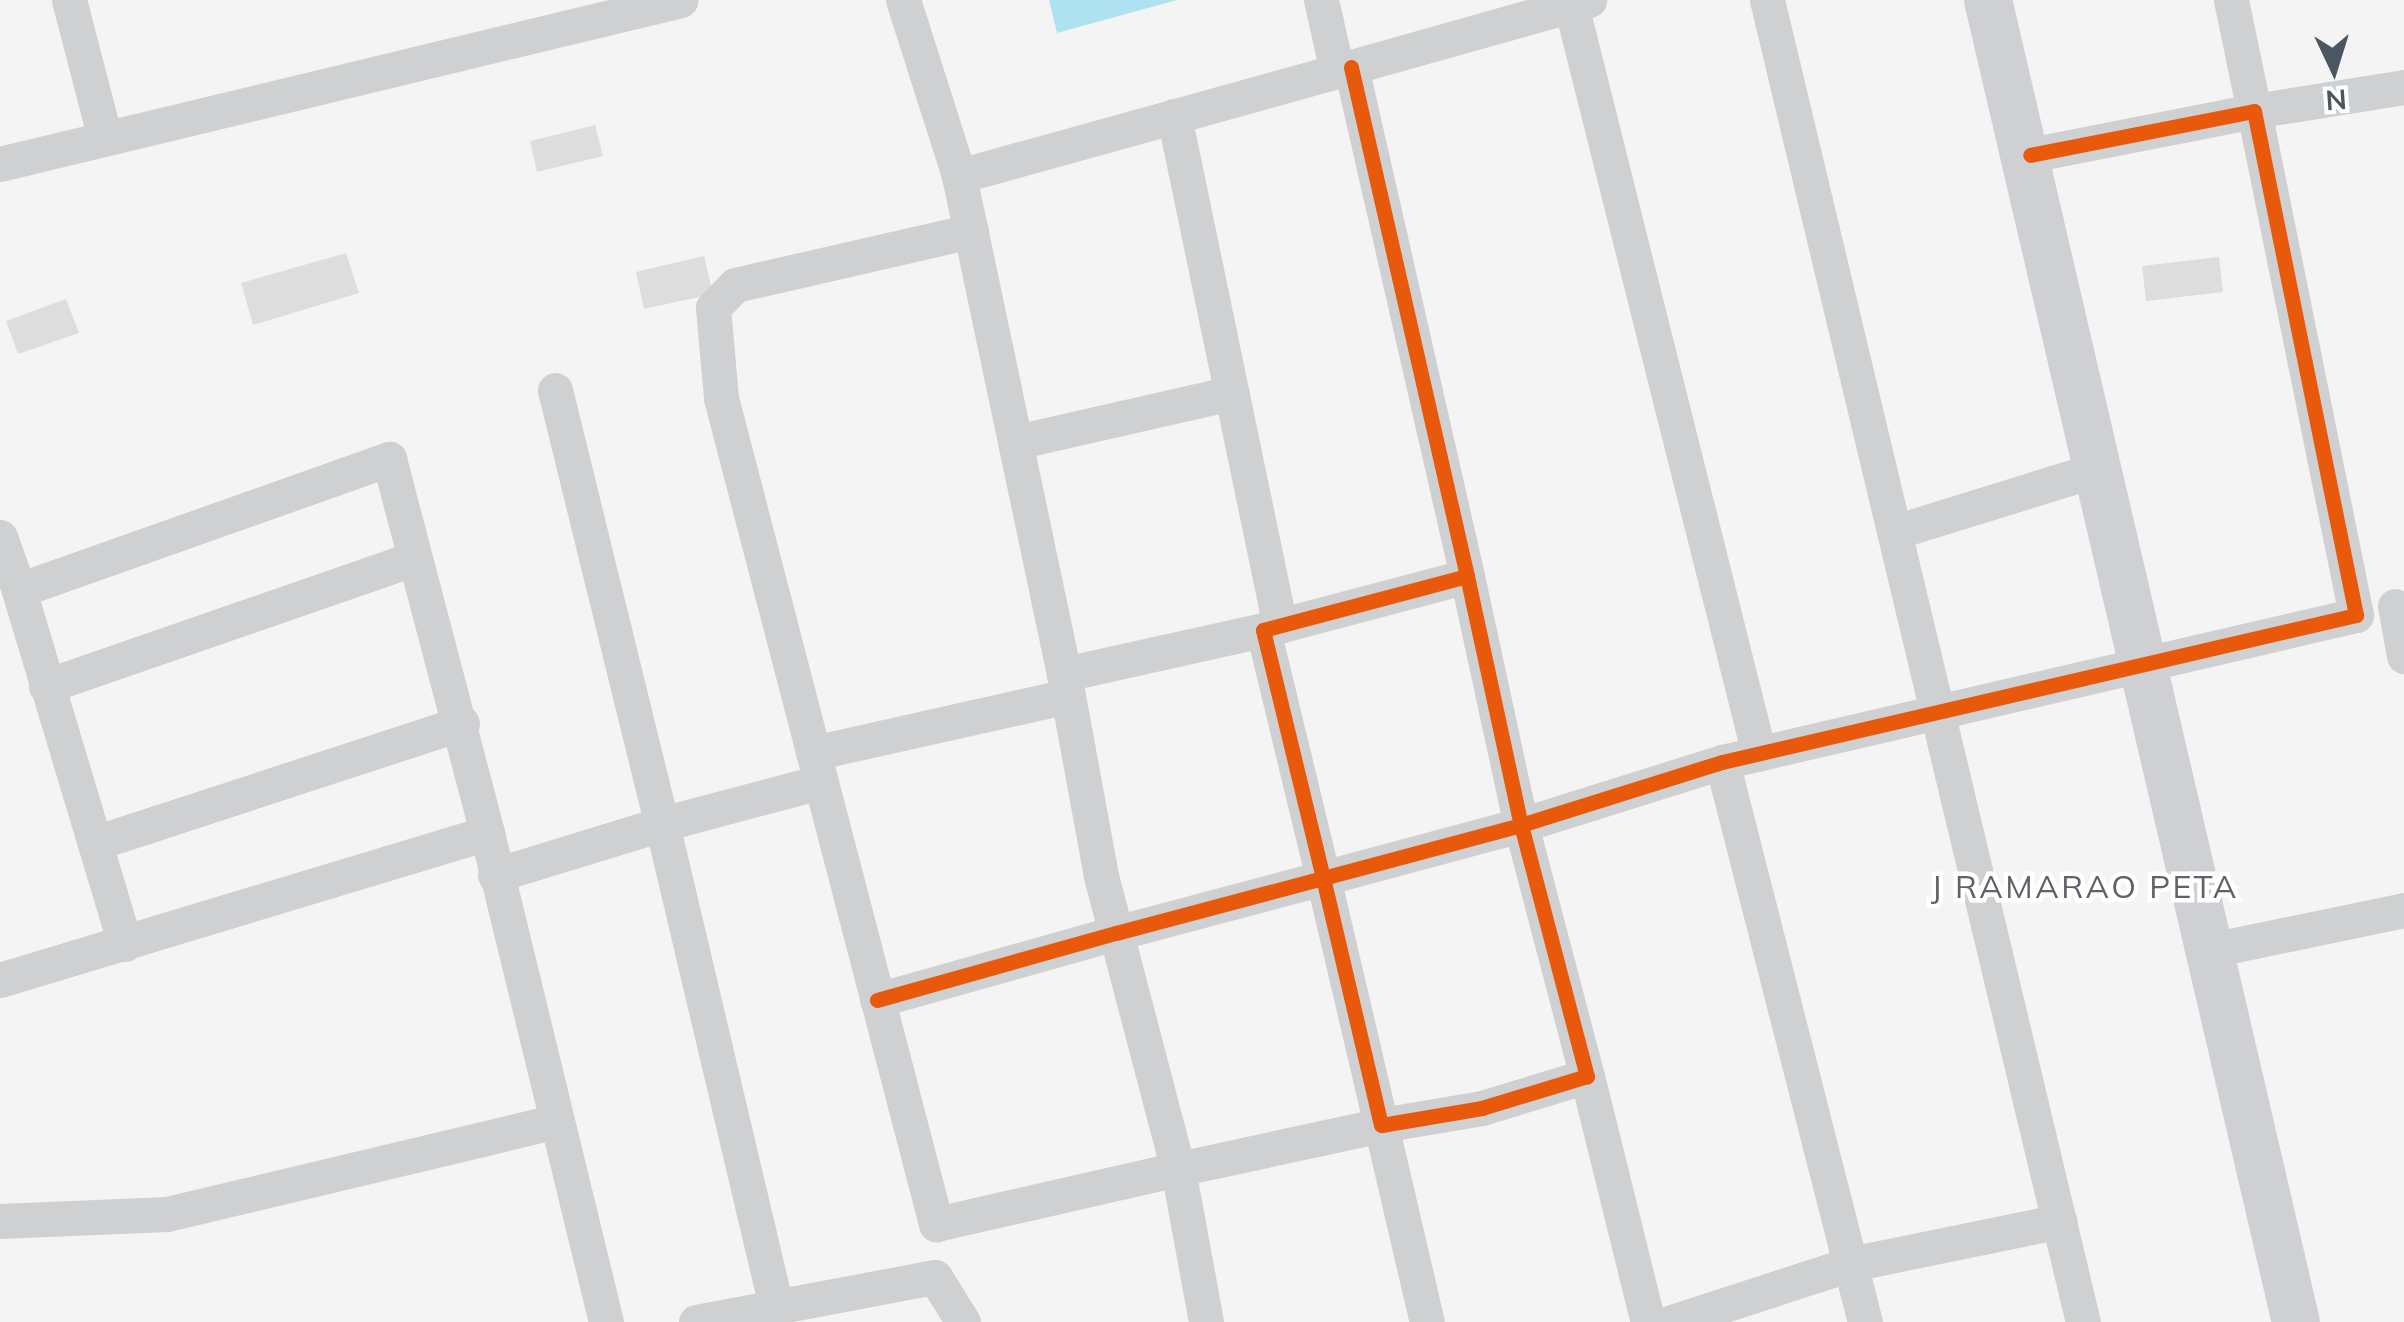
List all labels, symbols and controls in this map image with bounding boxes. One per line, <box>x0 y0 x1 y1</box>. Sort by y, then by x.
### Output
north arrow <box>2284 20 2384 120</box>
text: N <box>2324 82 2348 119</box>
district label: J RAMARAO PETA <box>1931 867 2239 905</box>

